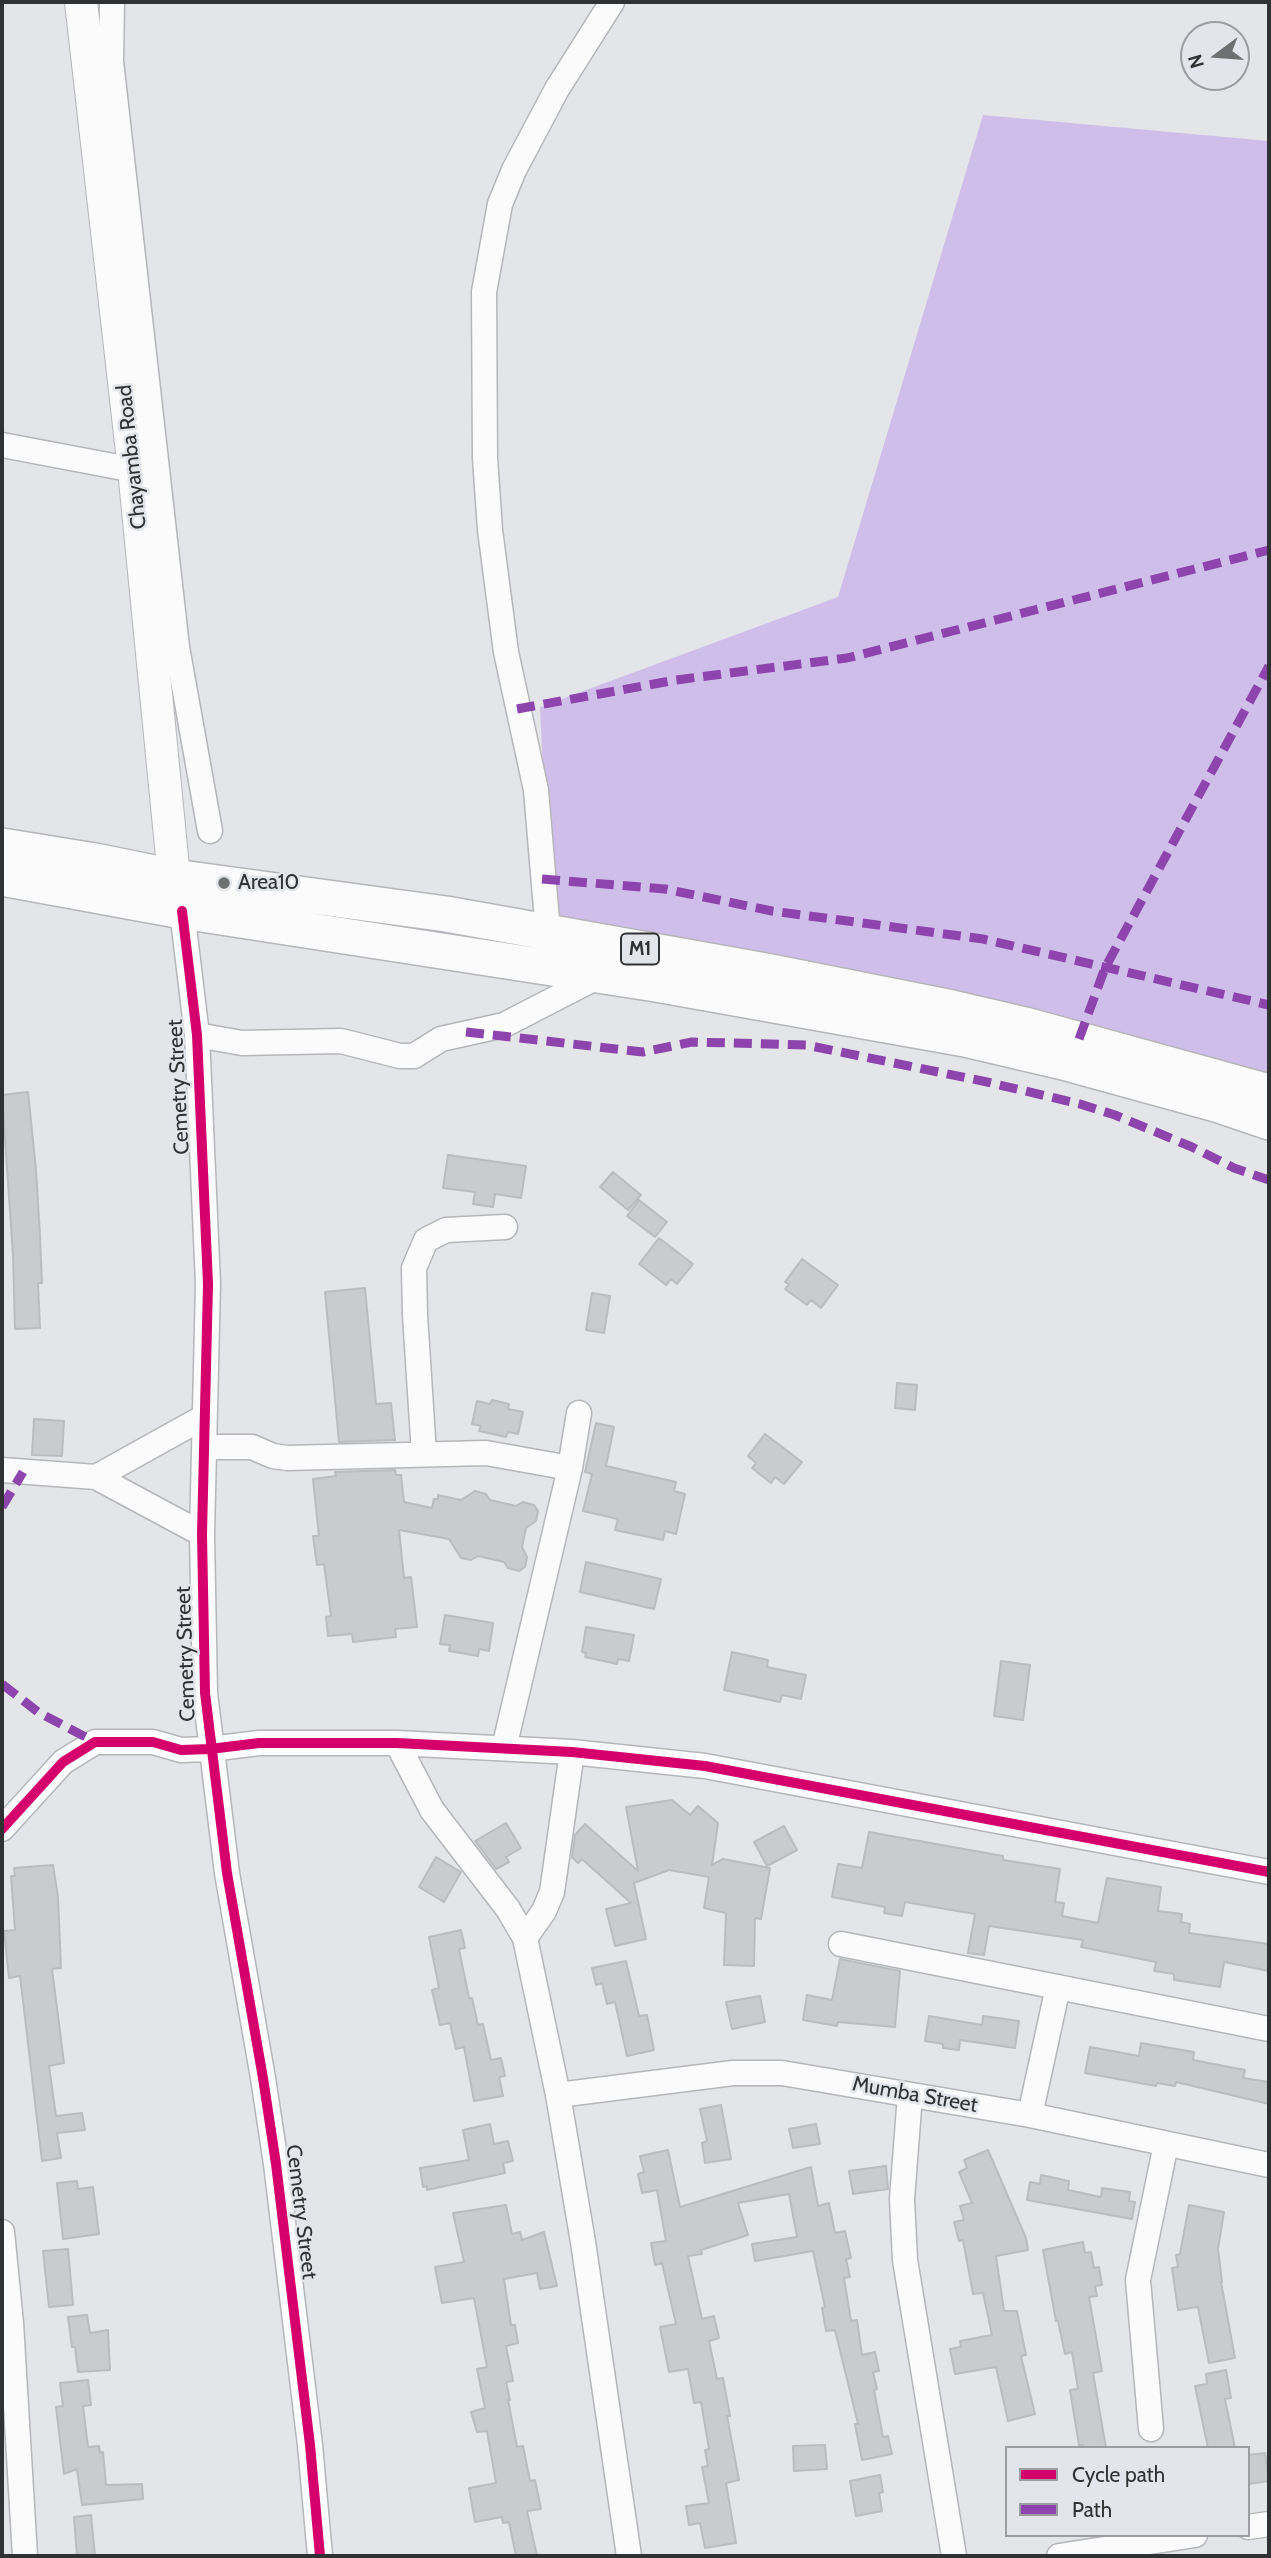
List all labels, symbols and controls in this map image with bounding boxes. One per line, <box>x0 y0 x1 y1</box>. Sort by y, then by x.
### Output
north arrow <box>1180 21 1250 91</box>
text: N <box>1183 52 1209 71</box>
street label: Chayamba Road <box>112 384 152 530</box>
place label: Area10 <box>238 870 299 896</box>
marker: Area10 <box>216 875 232 891</box>
road number: M1 <box>621 934 659 965</box>
street label: Cemetry Street <box>163 1019 195 1155</box>
street label: Cemetry Street <box>171 1586 201 1722</box>
street label: Mumba Street <box>850 2072 980 2118</box>
street label: Cemetry Street <box>280 2143 322 2281</box>
legend <box>1005 2446 1250 2537</box>
text: Cycle path <box>1072 2462 1165 2487</box>
text: Path <box>1072 2497 1112 2522</box>

